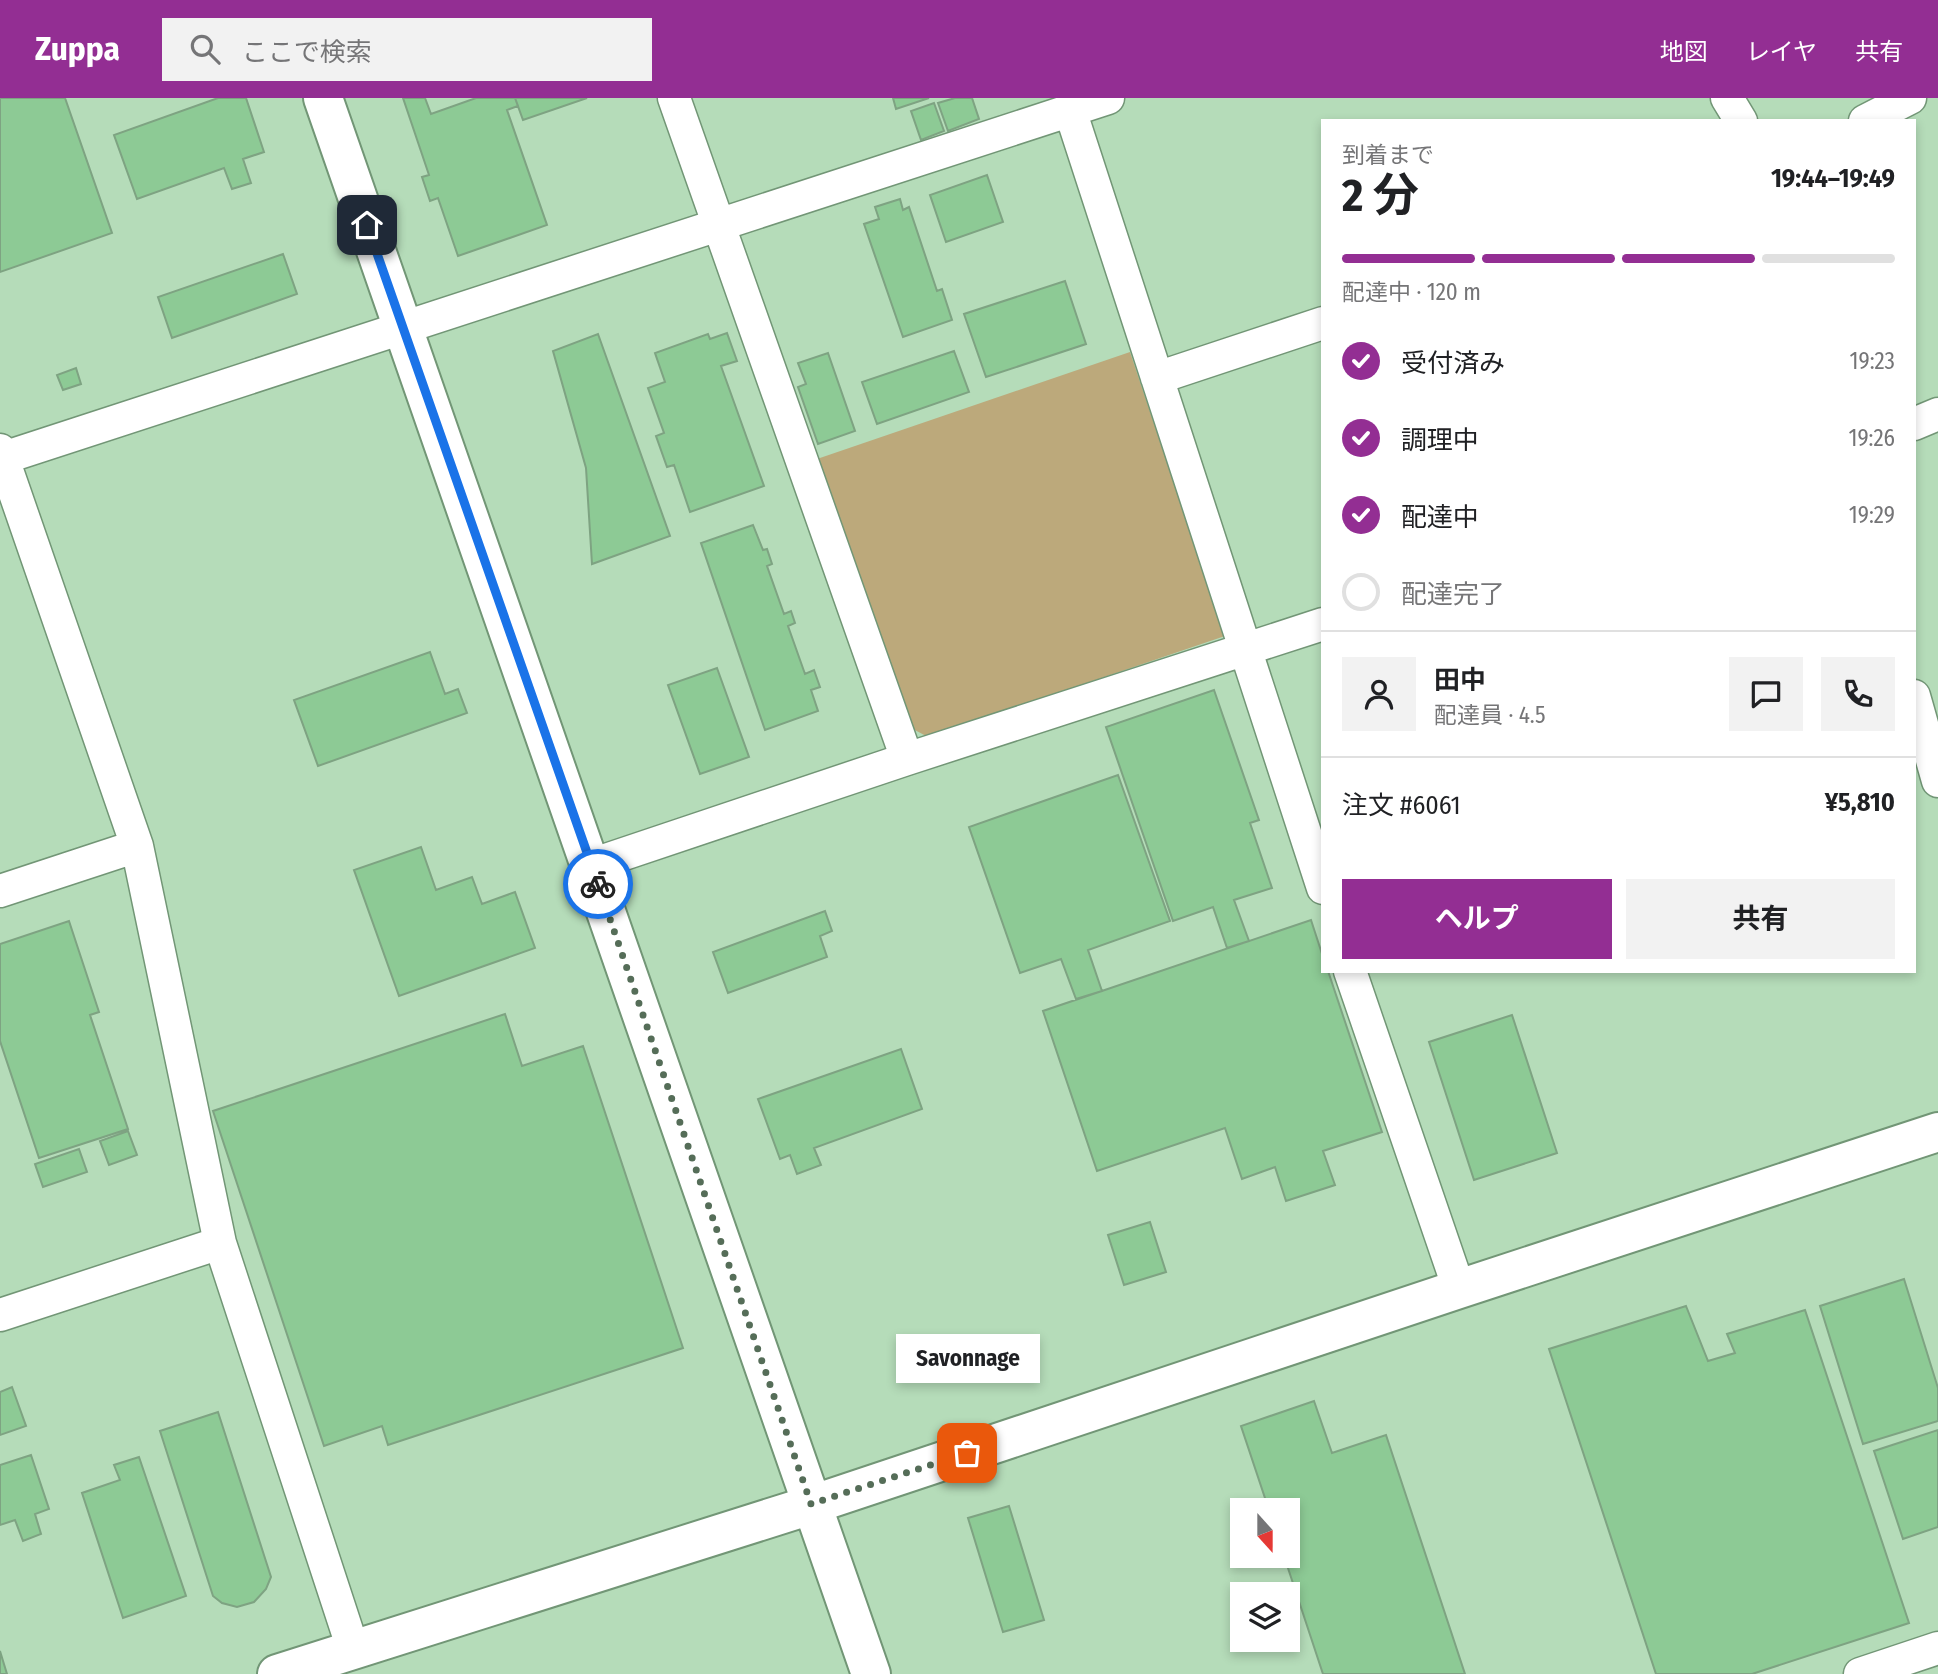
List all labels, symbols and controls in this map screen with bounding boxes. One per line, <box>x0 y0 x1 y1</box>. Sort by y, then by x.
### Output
search box <box>162 18 652 81</box>
text: Zuppa <box>35 29 120 69</box>
icon: search <box>186 30 224 68</box>
text: ここで検索 <box>242 37 372 68</box>
text: 地図 <box>1660 38 1708 66</box>
text: レイヤ <box>1746 38 1817 66</box>
text: 共有 <box>1855 38 1903 66</box>
text: 到着まで <box>1342 141 1434 169</box>
text: 19:44–19:49 <box>1771 163 1895 194</box>
text: 2 分 <box>1342 168 1419 223</box>
pin <box>337 195 397 255</box>
icon: home <box>348 206 386 244</box>
text: 配達中 · 120 m <box>1342 278 1481 306</box>
icon: check <box>1342 342 1380 380</box>
text: 19:23 <box>1850 347 1895 375</box>
text: 受付済み <box>1401 348 1505 379</box>
icon: check <box>1342 419 1380 457</box>
text: 19:26 <box>1848 424 1895 452</box>
text: 調理中 <box>1401 425 1479 456</box>
icon: check <box>1342 496 1380 534</box>
text: 19:29 <box>1849 501 1895 529</box>
text: 配達中 <box>1401 502 1479 533</box>
text: 配達完了 <box>1401 579 1505 610</box>
button: person <box>1342 657 1416 731</box>
button: chat <box>1729 657 1803 731</box>
button: phone <box>1821 657 1895 731</box>
text: 田中 <box>1434 665 1486 696</box>
text: 配達員 · 4.5 <box>1434 701 1545 729</box>
text: ¥5,810 <box>1825 787 1895 818</box>
text: 注文 #6061 <box>1342 790 1461 821</box>
courier <box>563 849 633 919</box>
icon: bike <box>579 865 617 903</box>
button: ヘルプ <box>1342 879 1612 959</box>
button: 共有 <box>1626 879 1895 959</box>
callout: Savonnage <box>895 1334 1039 1383</box>
text: Savonnage <box>916 1344 1020 1372</box>
pin <box>937 1423 997 1483</box>
icon: bag <box>948 1434 986 1472</box>
north arrow <box>1230 1498 1300 1568</box>
map controls <box>1230 1498 1300 1652</box>
button: layers <box>1230 1582 1300 1652</box>

